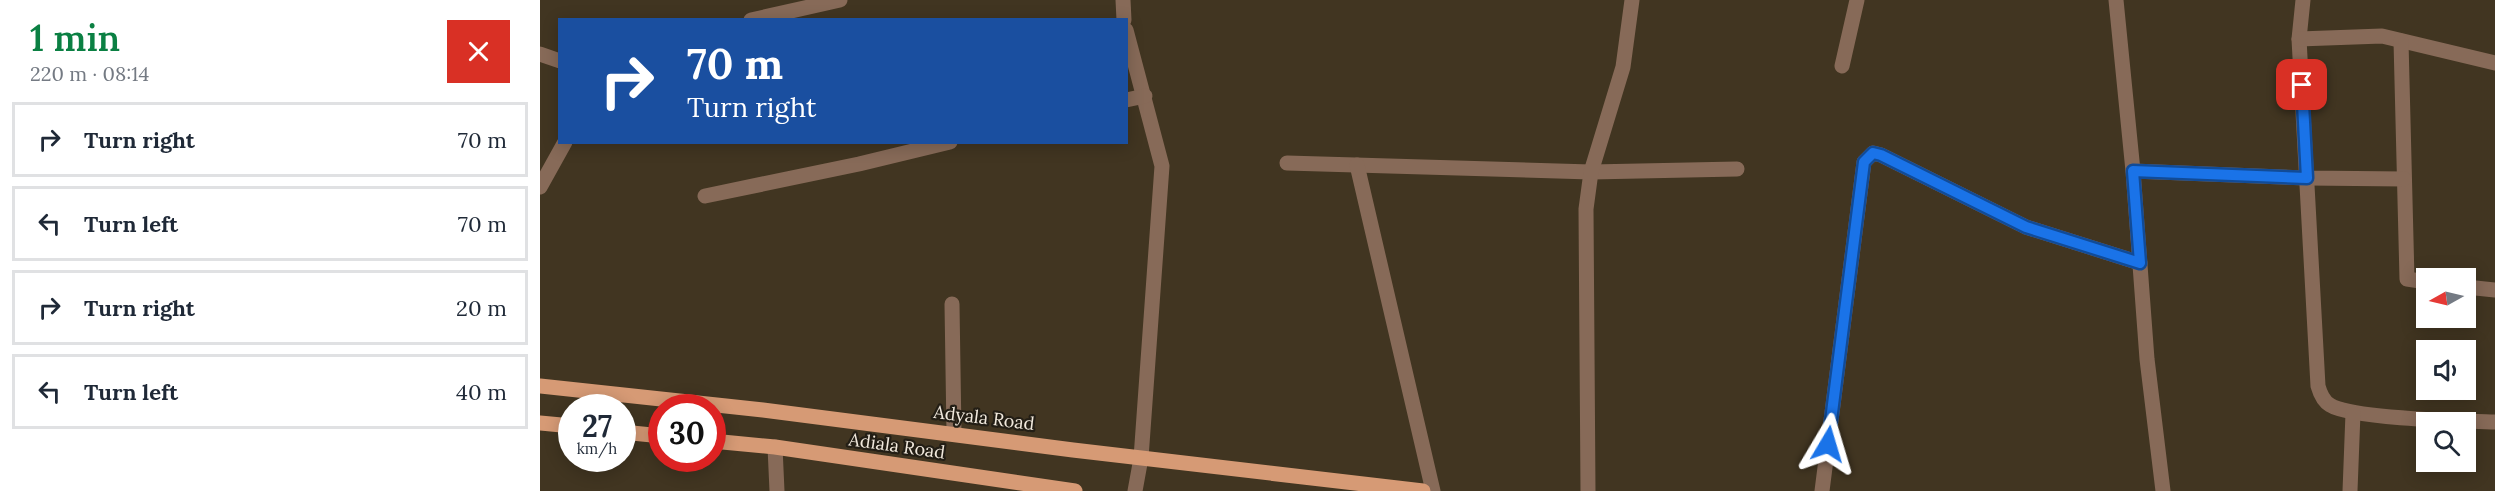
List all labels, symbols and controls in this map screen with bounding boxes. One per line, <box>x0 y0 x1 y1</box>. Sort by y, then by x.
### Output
text: 1 min <box>30 15 120 61</box>
button: close <box>447 20 510 83</box>
text: 70 m <box>687 37 783 91</box>
icon: right <box>588 42 666 120</box>
pin <box>2276 59 2327 110</box>
text: 220 m · 08:14 <box>30 61 149 86</box>
icon: arrive <box>2285 68 2318 101</box>
text: Turn right <box>687 90 816 124</box>
icon: right <box>33 123 66 156</box>
text: Turn right <box>84 126 195 154</box>
text: 70 m <box>458 126 507 154</box>
icon: left <box>33 207 66 240</box>
text: Turn left <box>84 210 178 238</box>
text: 70 m <box>458 210 507 238</box>
north arrow <box>2416 268 2476 328</box>
map controls <box>2416 268 2476 472</box>
icon: right <box>33 291 66 324</box>
text: Turn right <box>84 294 195 322</box>
text: 20 m <box>456 294 507 322</box>
button: sound <box>2416 340 2476 400</box>
icon: left <box>33 375 66 408</box>
text: Turn left <box>84 378 178 406</box>
text: 40 m <box>456 378 507 406</box>
speed limit sign: 30 <box>648 394 726 472</box>
street label: Adyala Road <box>931 400 1036 435</box>
text: 27 <box>582 407 612 445</box>
position arrow <box>1796 412 1860 476</box>
button: search <box>2416 412 2476 472</box>
street label: Adiala Road <box>846 427 947 464</box>
text: km/h <box>577 439 617 458</box>

